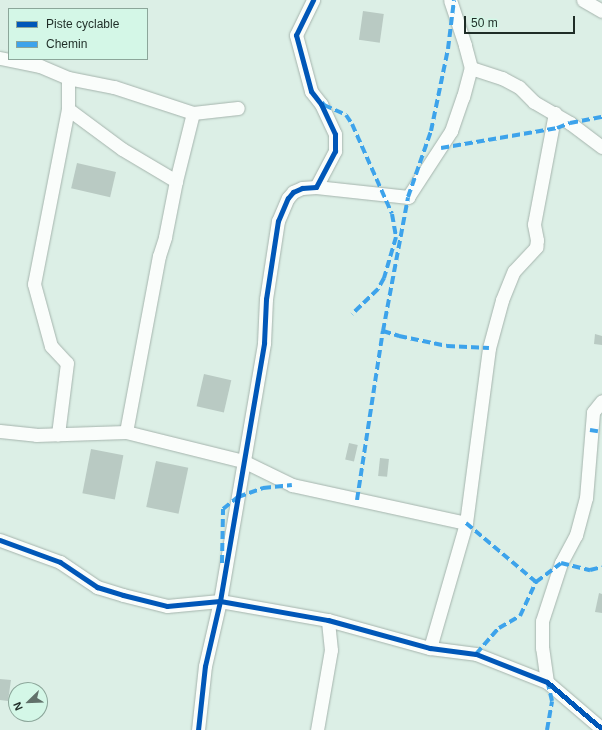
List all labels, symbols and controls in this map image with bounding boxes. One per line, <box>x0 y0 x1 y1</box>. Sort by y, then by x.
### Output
legend <box>8 8 148 60</box>
scale bar <box>466 8 577 34</box>
text: 50 m <box>471 16 498 30</box>
text: Piste cyclable <box>46 17 119 31</box>
text: Chemin <box>46 37 87 51</box>
north arrow <box>8 682 48 722</box>
text: N <box>11 700 25 712</box>

